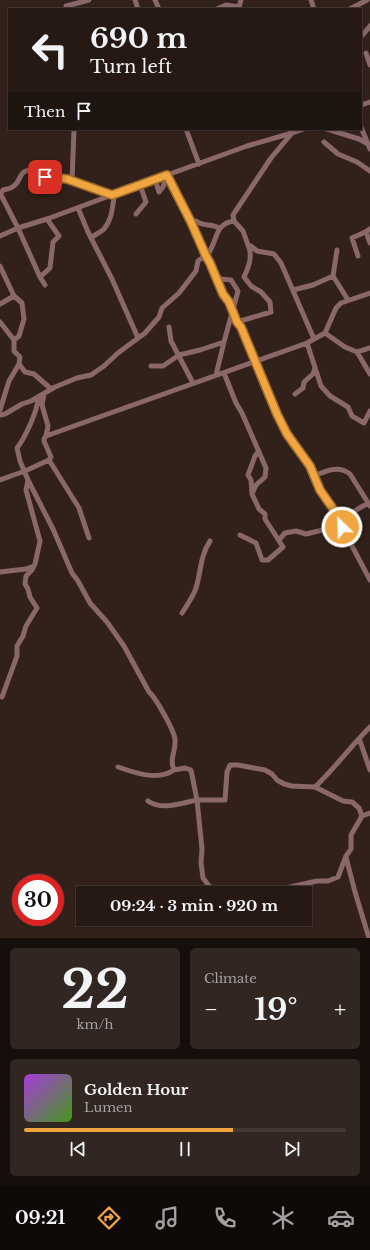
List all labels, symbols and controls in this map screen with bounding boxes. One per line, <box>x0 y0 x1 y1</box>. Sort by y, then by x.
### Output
text: 690 m <box>90 21 187 56</box>
icon: left <box>24 24 76 76</box>
text: Turn left <box>90 56 172 78</box>
icon: arrive <box>73 100 95 122</box>
text: Then <box>24 102 65 121</box>
pin <box>28 160 62 194</box>
icon: arrive <box>34 166 56 188</box>
position arrow <box>321 506 363 548</box>
speed limit sign: 30 <box>12 874 64 926</box>
text: 09:24 · 3 min · 920 m <box>110 896 278 915</box>
text: 22 <box>61 958 129 1022</box>
text: Climate <box>204 970 257 987</box>
text: 19° <box>254 991 298 1028</box>
text: − <box>204 996 218 1023</box>
text: + <box>334 996 346 1023</box>
text: km/h <box>77 1016 113 1033</box>
text: Golden Hour <box>84 1080 188 1099</box>
text: Lumen <box>84 1099 133 1116</box>
icon: previous <box>67 1138 89 1160</box>
icon: pause <box>174 1138 196 1160</box>
icon: next <box>281 1138 303 1160</box>
icon: directions <box>95 1204 123 1232</box>
icon: music <box>153 1204 181 1232</box>
icon: phone <box>211 1204 239 1232</box>
icon: climate <box>269 1204 297 1232</box>
icon: car <box>327 1204 355 1232</box>
text: 09:21 <box>15 1207 65 1229</box>

